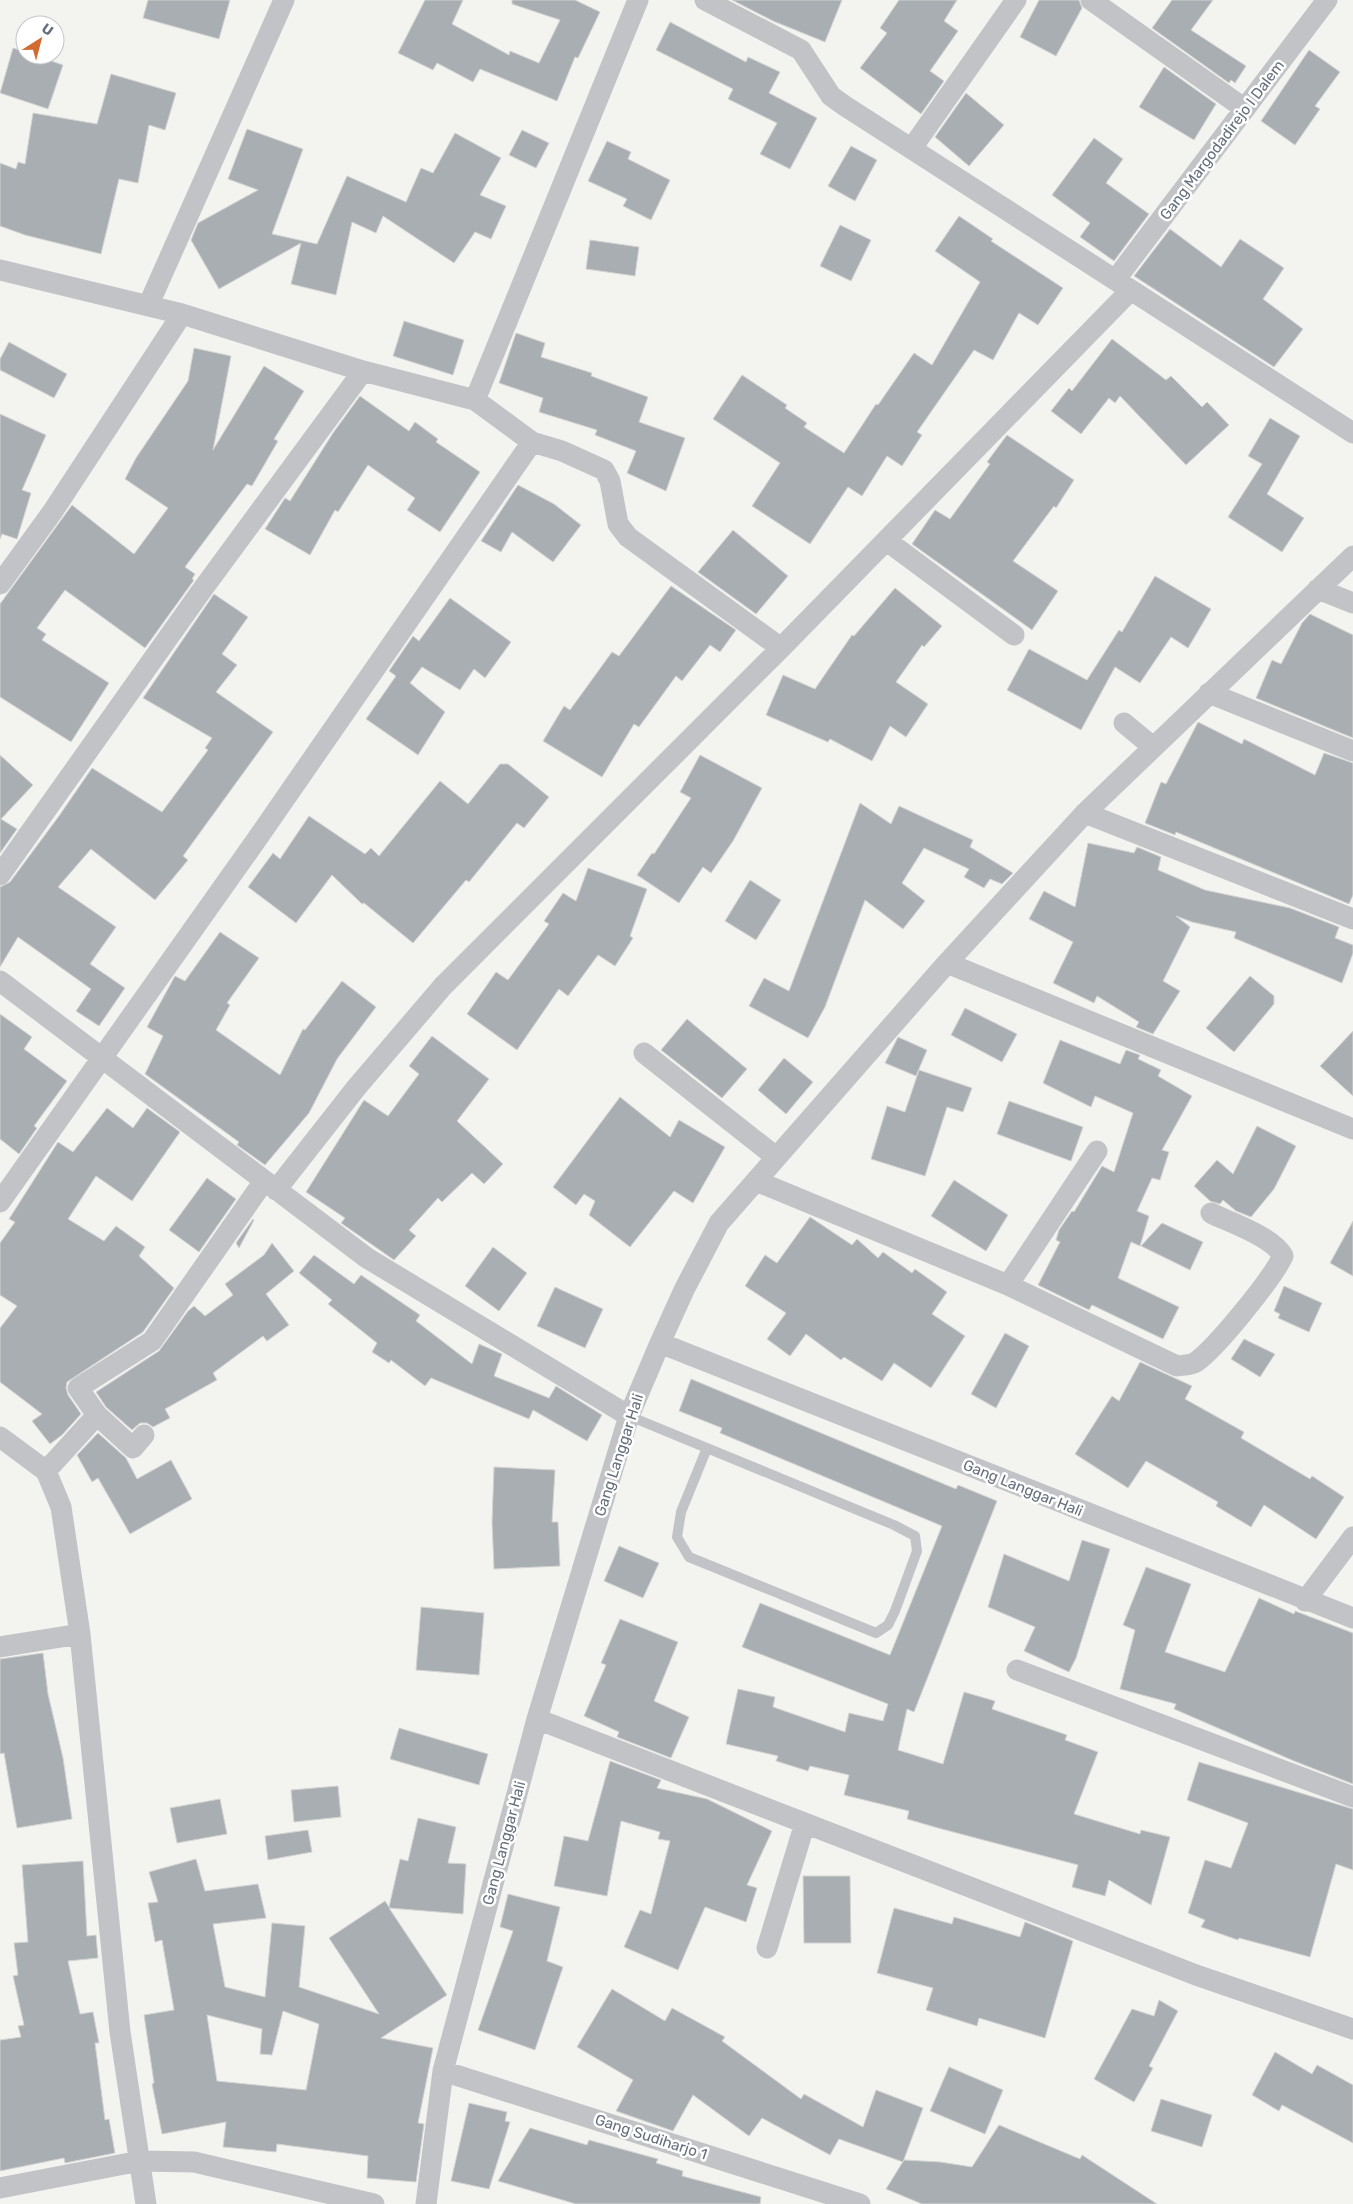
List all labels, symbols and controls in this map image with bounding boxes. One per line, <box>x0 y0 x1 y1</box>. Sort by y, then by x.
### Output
north arrow <box>15 15 65 65</box>
text: U <box>38 20 56 40</box>
street label: Gang Margodadirejo I Dalem <box>1156 57 1288 223</box>
street label: Gang Langgar Hali <box>591 1392 647 1518</box>
street label: Gang Langgar Hali <box>961 1456 1085 1520</box>
street label: Gang Langgar Hali <box>479 1779 529 1907</box>
street label: Gang Sudiharjo 1 <box>593 2110 709 2164</box>

